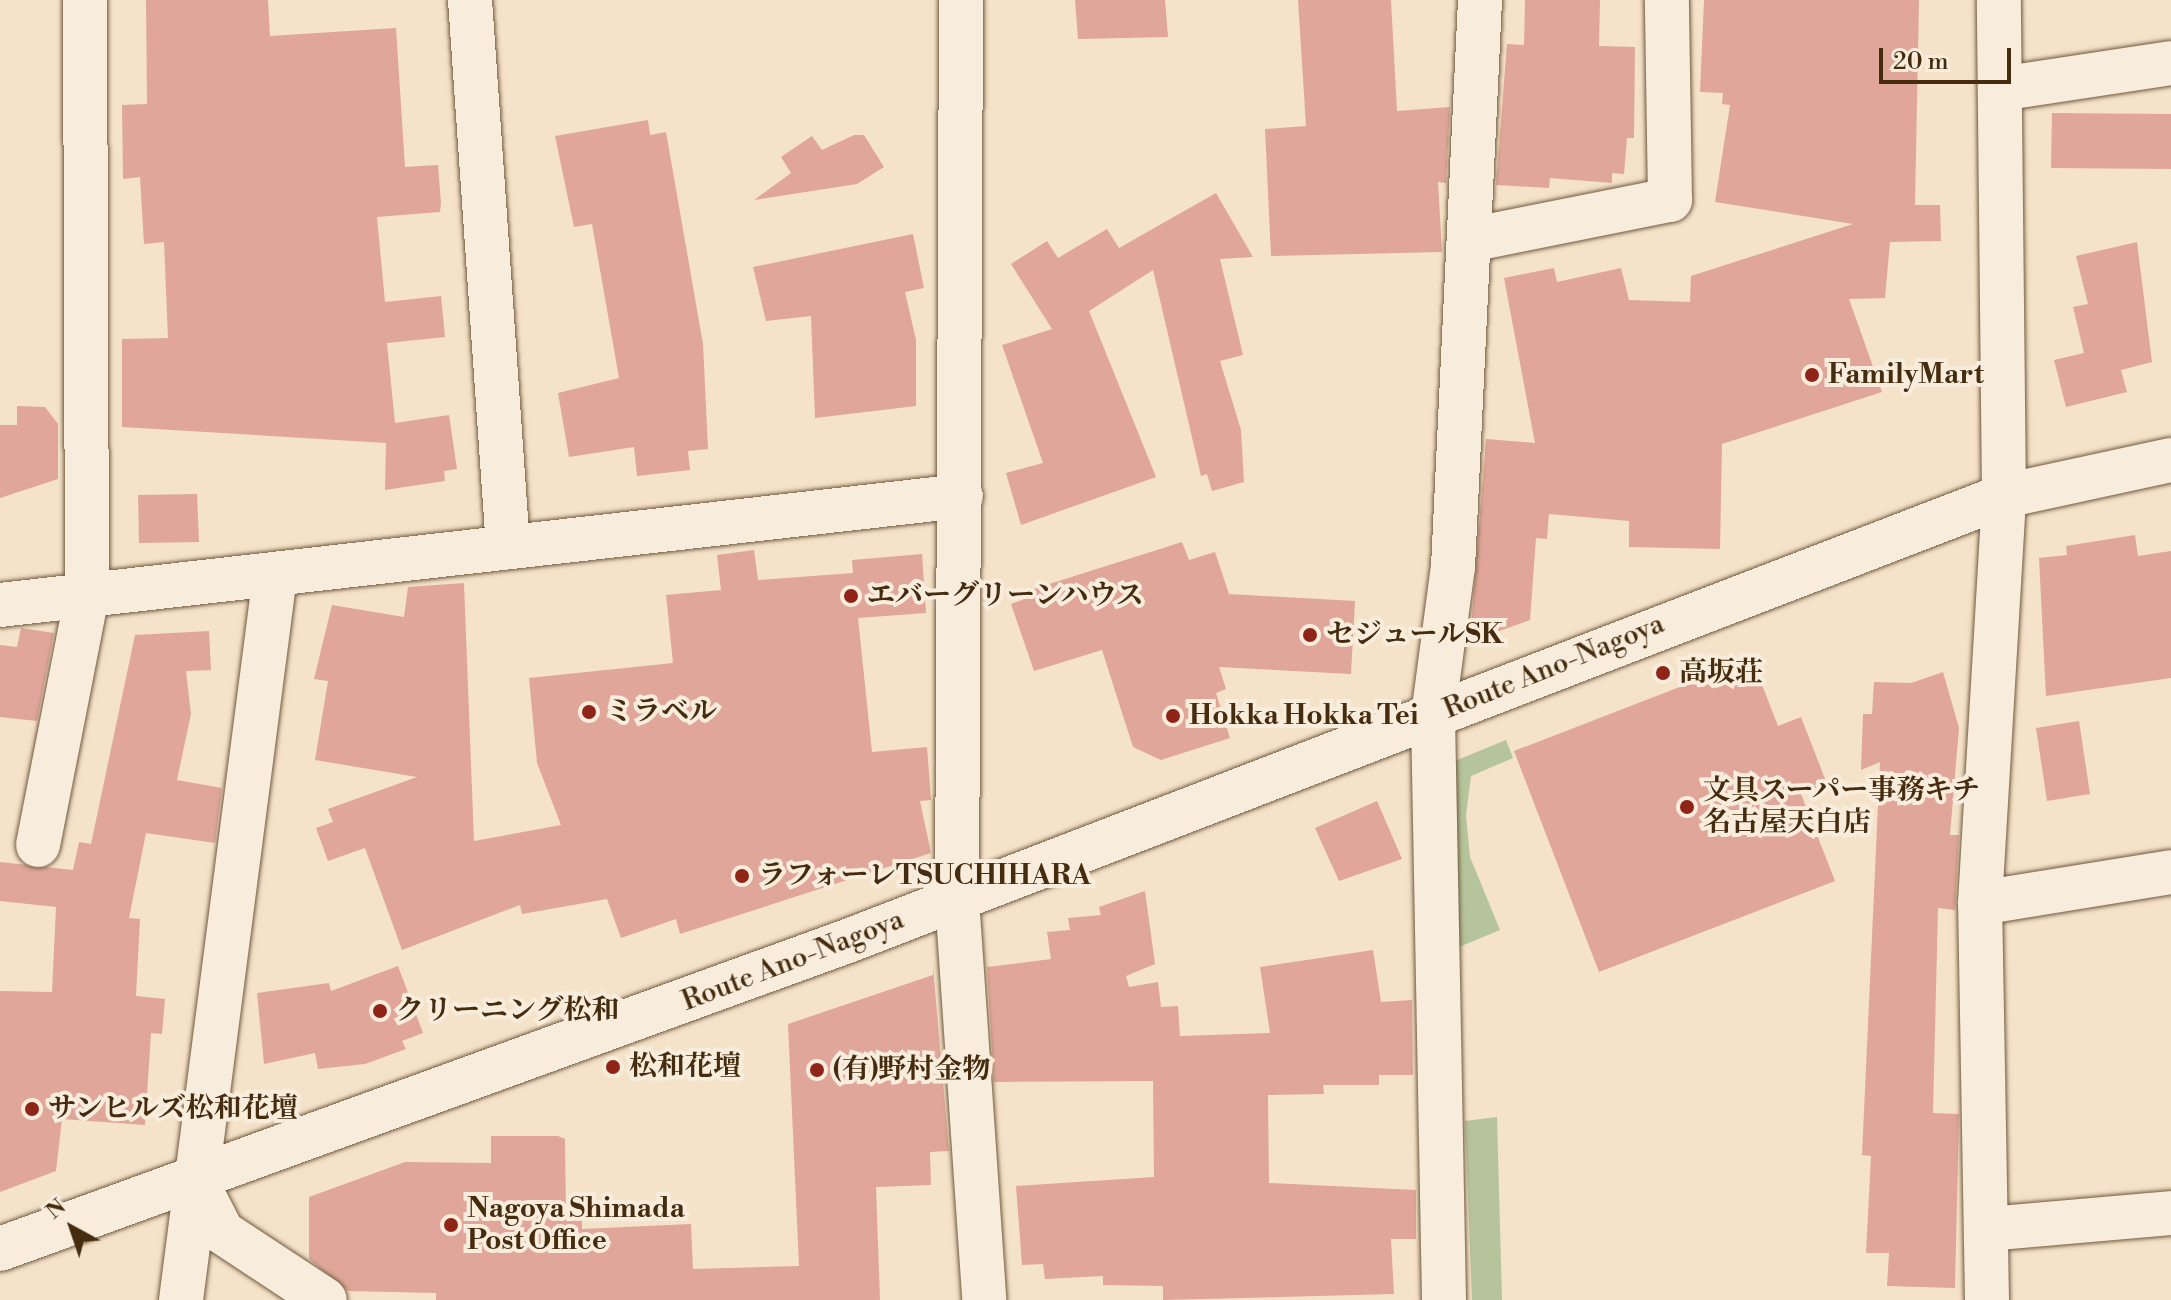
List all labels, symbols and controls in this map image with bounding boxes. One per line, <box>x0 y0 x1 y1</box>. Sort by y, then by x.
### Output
scale bar <box>1883 32 2015 82</box>
text: 20 m <box>1893 47 1949 77</box>
place label: FamilyMart <box>1828 358 1984 392</box>
marker: FamilyMart <box>1803 366 1821 384</box>
place label: エバーグリーンハウス <box>867 579 1147 613</box>
marker: エバーグリーンハウス <box>842 587 860 605</box>
street label: Route Ano-Nagoya <box>1439 607 1669 727</box>
place label: セジュールSK <box>1326 618 1505 652</box>
marker: セジュールSK <box>1301 626 1319 644</box>
place label: 高坂荘 <box>1679 656 1763 690</box>
marker: 高坂荘 <box>1654 664 1672 682</box>
place label: ミラベル <box>605 695 717 729</box>
place label: Hokka Hokka Tei <box>1189 699 1419 733</box>
marker: ミラベル <box>580 703 598 721</box>
marker: Hokka Hokka Tei <box>1164 707 1182 725</box>
place label: 文具スーパー事務キチ 名古屋天白店 <box>1703 774 1982 840</box>
marker: 文具スーパー事務キチ 名古屋天白店 <box>1678 798 1696 816</box>
place label: ラフォーレTSUCHIHARA <box>758 859 1093 893</box>
marker: ラフォーレTSUCHIHARA <box>733 867 751 885</box>
street label: Route Ano-Nagoya <box>677 903 909 1019</box>
place label: クリーニング松和 <box>396 994 620 1028</box>
marker: クリーニング松和 <box>371 1002 389 1020</box>
place label: 松和花壇 <box>629 1050 741 1084</box>
place label: (有)野村金物 <box>833 1053 990 1087</box>
marker: 松和花壇 <box>604 1058 622 1076</box>
marker: (有)野村金物 <box>808 1061 826 1079</box>
place label: サンヒルズ松和花壇 <box>48 1092 300 1126</box>
marker: サンヒルズ松和花壇 <box>23 1100 41 1118</box>
north arrow <box>32 1188 112 1268</box>
place label: Nagoya Shimada Post Office <box>467 1192 685 1258</box>
text: N <box>41 1193 72 1225</box>
marker: Nagoya Shimada Post Office <box>442 1216 460 1234</box>

